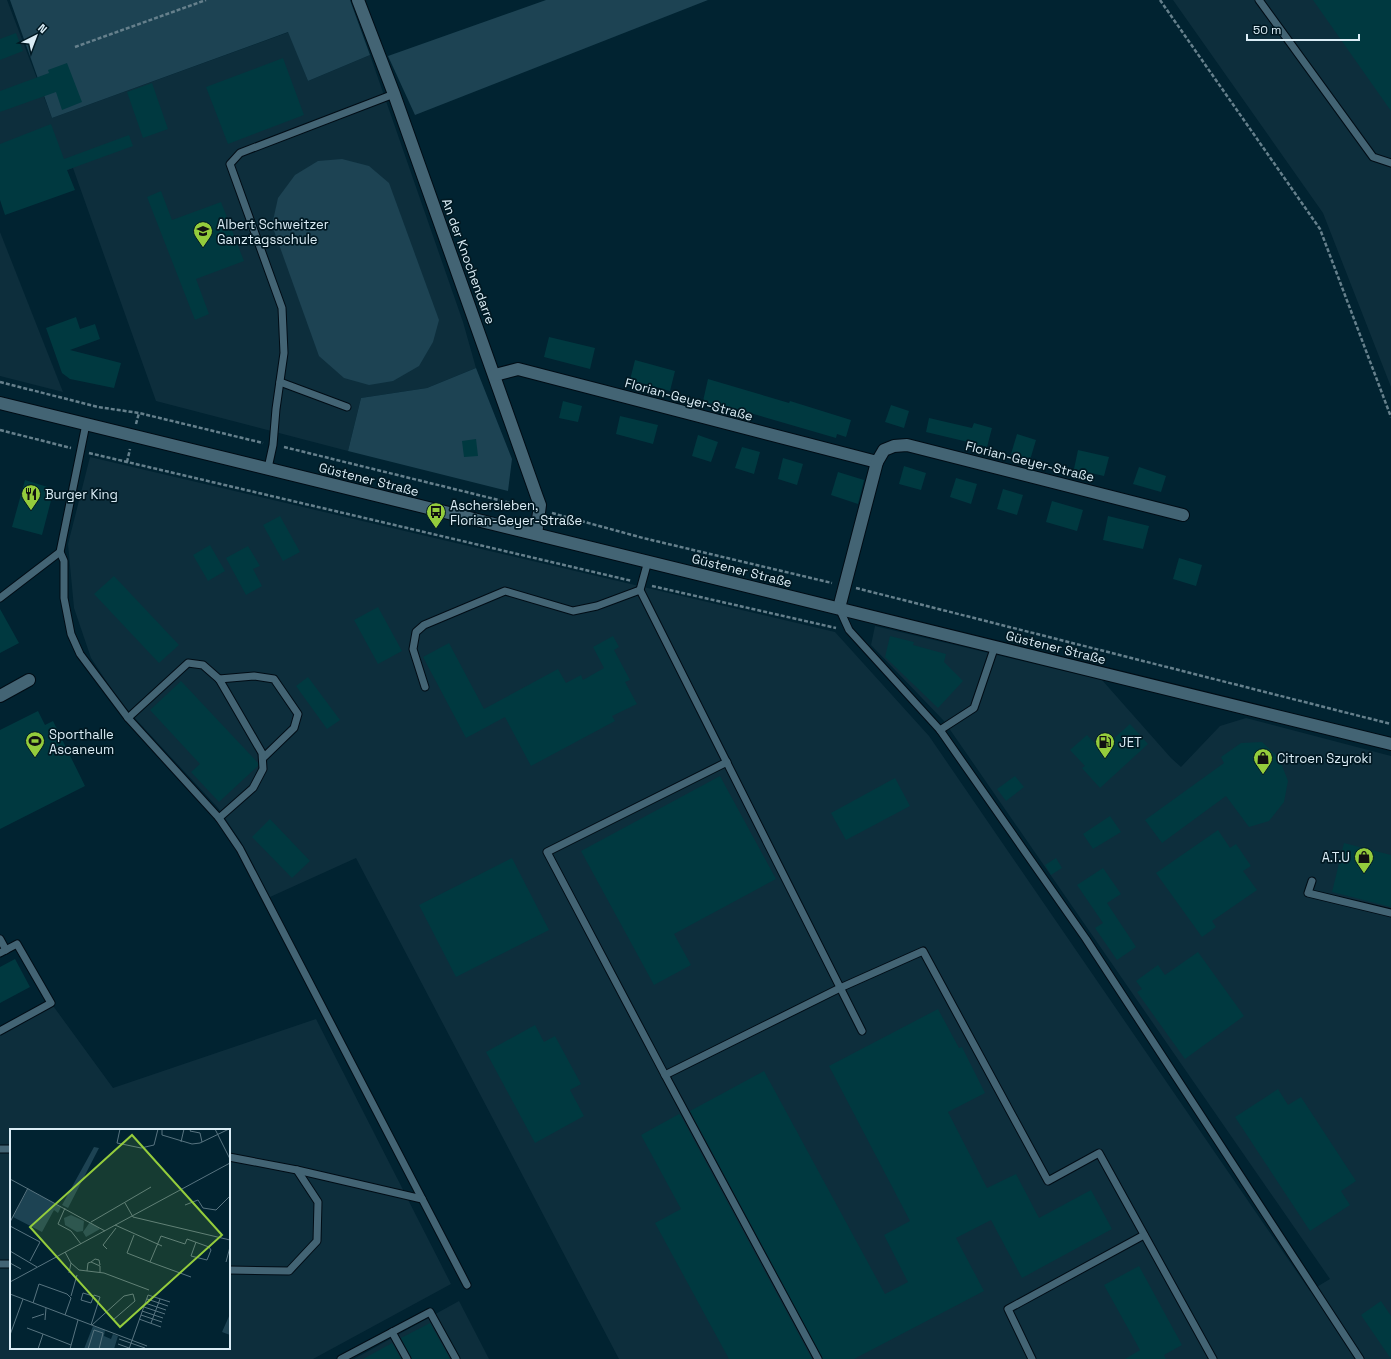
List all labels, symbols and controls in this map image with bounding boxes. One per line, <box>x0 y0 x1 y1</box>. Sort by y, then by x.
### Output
north arrow <box>16 16 56 56</box>
scale bar <box>1247 16 1359 42</box>
text: N <box>35 21 50 36</box>
text: 50 m <box>1253 22 1281 38</box>
street label: An der Knochendarre <box>438 196 499 326</box>
place label: Albert Schweitzer Ganztagsschule <box>217 216 329 248</box>
school or university icon: Albert Schweitzer Ganztagsschule <box>192 220 214 248</box>
street label: Florian-Geyer-Straße <box>623 374 755 425</box>
street label: Florian-Geyer-Straße <box>964 437 1096 486</box>
street label: Güstener Straße <box>317 459 421 500</box>
restaurant icon: Burger King <box>20 483 42 511</box>
place label: Burger King <box>45 486 118 503</box>
place label: Aschersleben, Florian-Geyer-Straße <box>450 497 582 529</box>
bus stop icon: Aschersleben, Florian-Geyer-Straße <box>425 501 447 529</box>
street label: Güstener Straße <box>690 550 794 591</box>
street label: Güstener Straße <box>1004 627 1108 668</box>
place label: Sporthalle Ascaneum <box>49 726 114 758</box>
sports icon: Sporthalle Ascaneum <box>24 730 46 758</box>
fuel station icon: JET <box>1094 731 1116 759</box>
place label: JET <box>1119 734 1142 751</box>
shop icon: Citroen Szyroki <box>1252 747 1274 775</box>
place label: Citroen Szyroki <box>1277 750 1372 767</box>
shop icon: A.T.U <box>1353 846 1375 874</box>
place label: A.T.U <box>1322 849 1350 866</box>
inset map <box>10 1129 230 1349</box>

